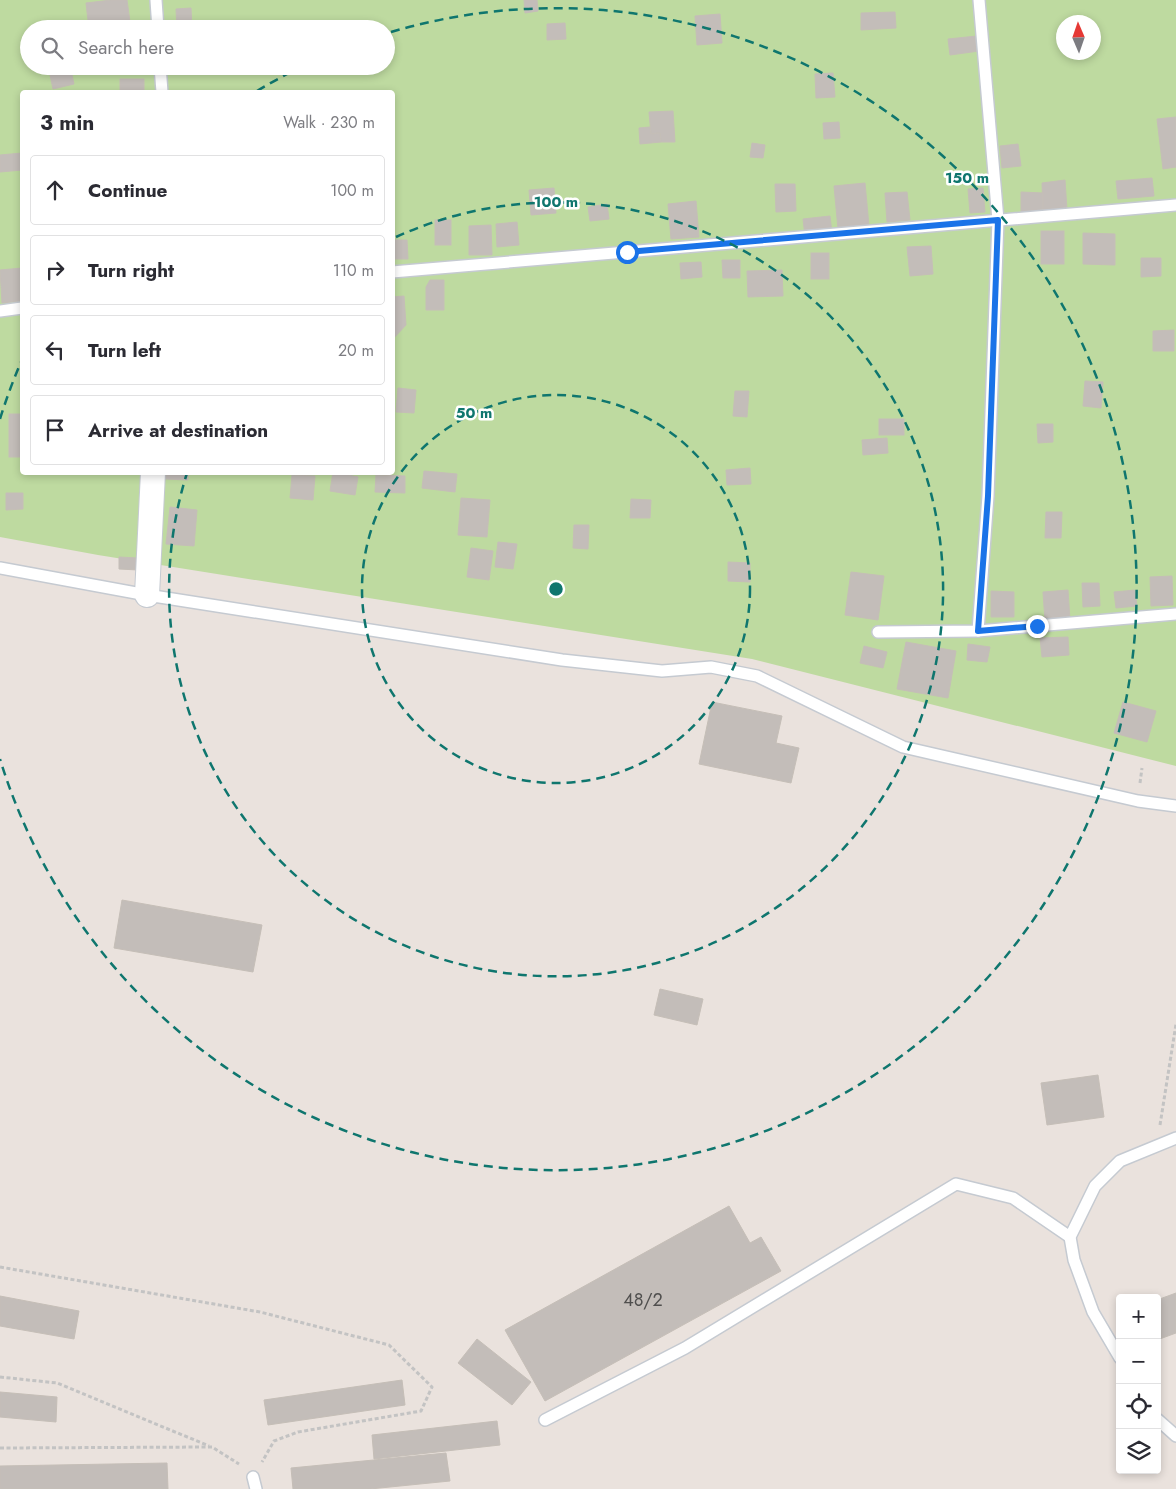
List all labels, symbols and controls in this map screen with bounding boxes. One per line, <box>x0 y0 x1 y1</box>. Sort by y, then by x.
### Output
north arrow <box>1056 15 1101 60</box>
search box <box>20 20 395 75</box>
icon: search <box>38 34 66 62</box>
text: Search here <box>78 34 174 61</box>
text: 3 min <box>40 108 94 138</box>
text: Walk · 230 m <box>283 111 375 134</box>
text: 150 m <box>945 167 989 189</box>
icon: ahead <box>41 176 69 204</box>
text: Continue <box>88 177 167 204</box>
text: 100 m <box>330 179 374 202</box>
text: 100 m <box>534 191 578 213</box>
route start <box>616 241 639 264</box>
icon: right <box>41 256 69 284</box>
text: Turn right <box>88 257 174 284</box>
text: 110 m <box>333 259 374 282</box>
icon: left <box>41 336 69 364</box>
text: Turn left <box>88 337 161 364</box>
text: 20 m <box>338 339 374 362</box>
text: 50 m <box>456 402 492 424</box>
icon: arrive <box>41 416 69 444</box>
text: Arrive at destination <box>88 417 268 444</box>
centre of rings <box>547 580 565 598</box>
route end <box>1026 615 1049 638</box>
house number: 48/2 <box>623 1287 663 1313</box>
map controls <box>1116 1294 1161 1474</box>
button: + <box>1116 1294 1161 1339</box>
button: − <box>1116 1339 1161 1384</box>
button: locate <box>1116 1384 1161 1429</box>
button: layers <box>1116 1429 1161 1474</box>

